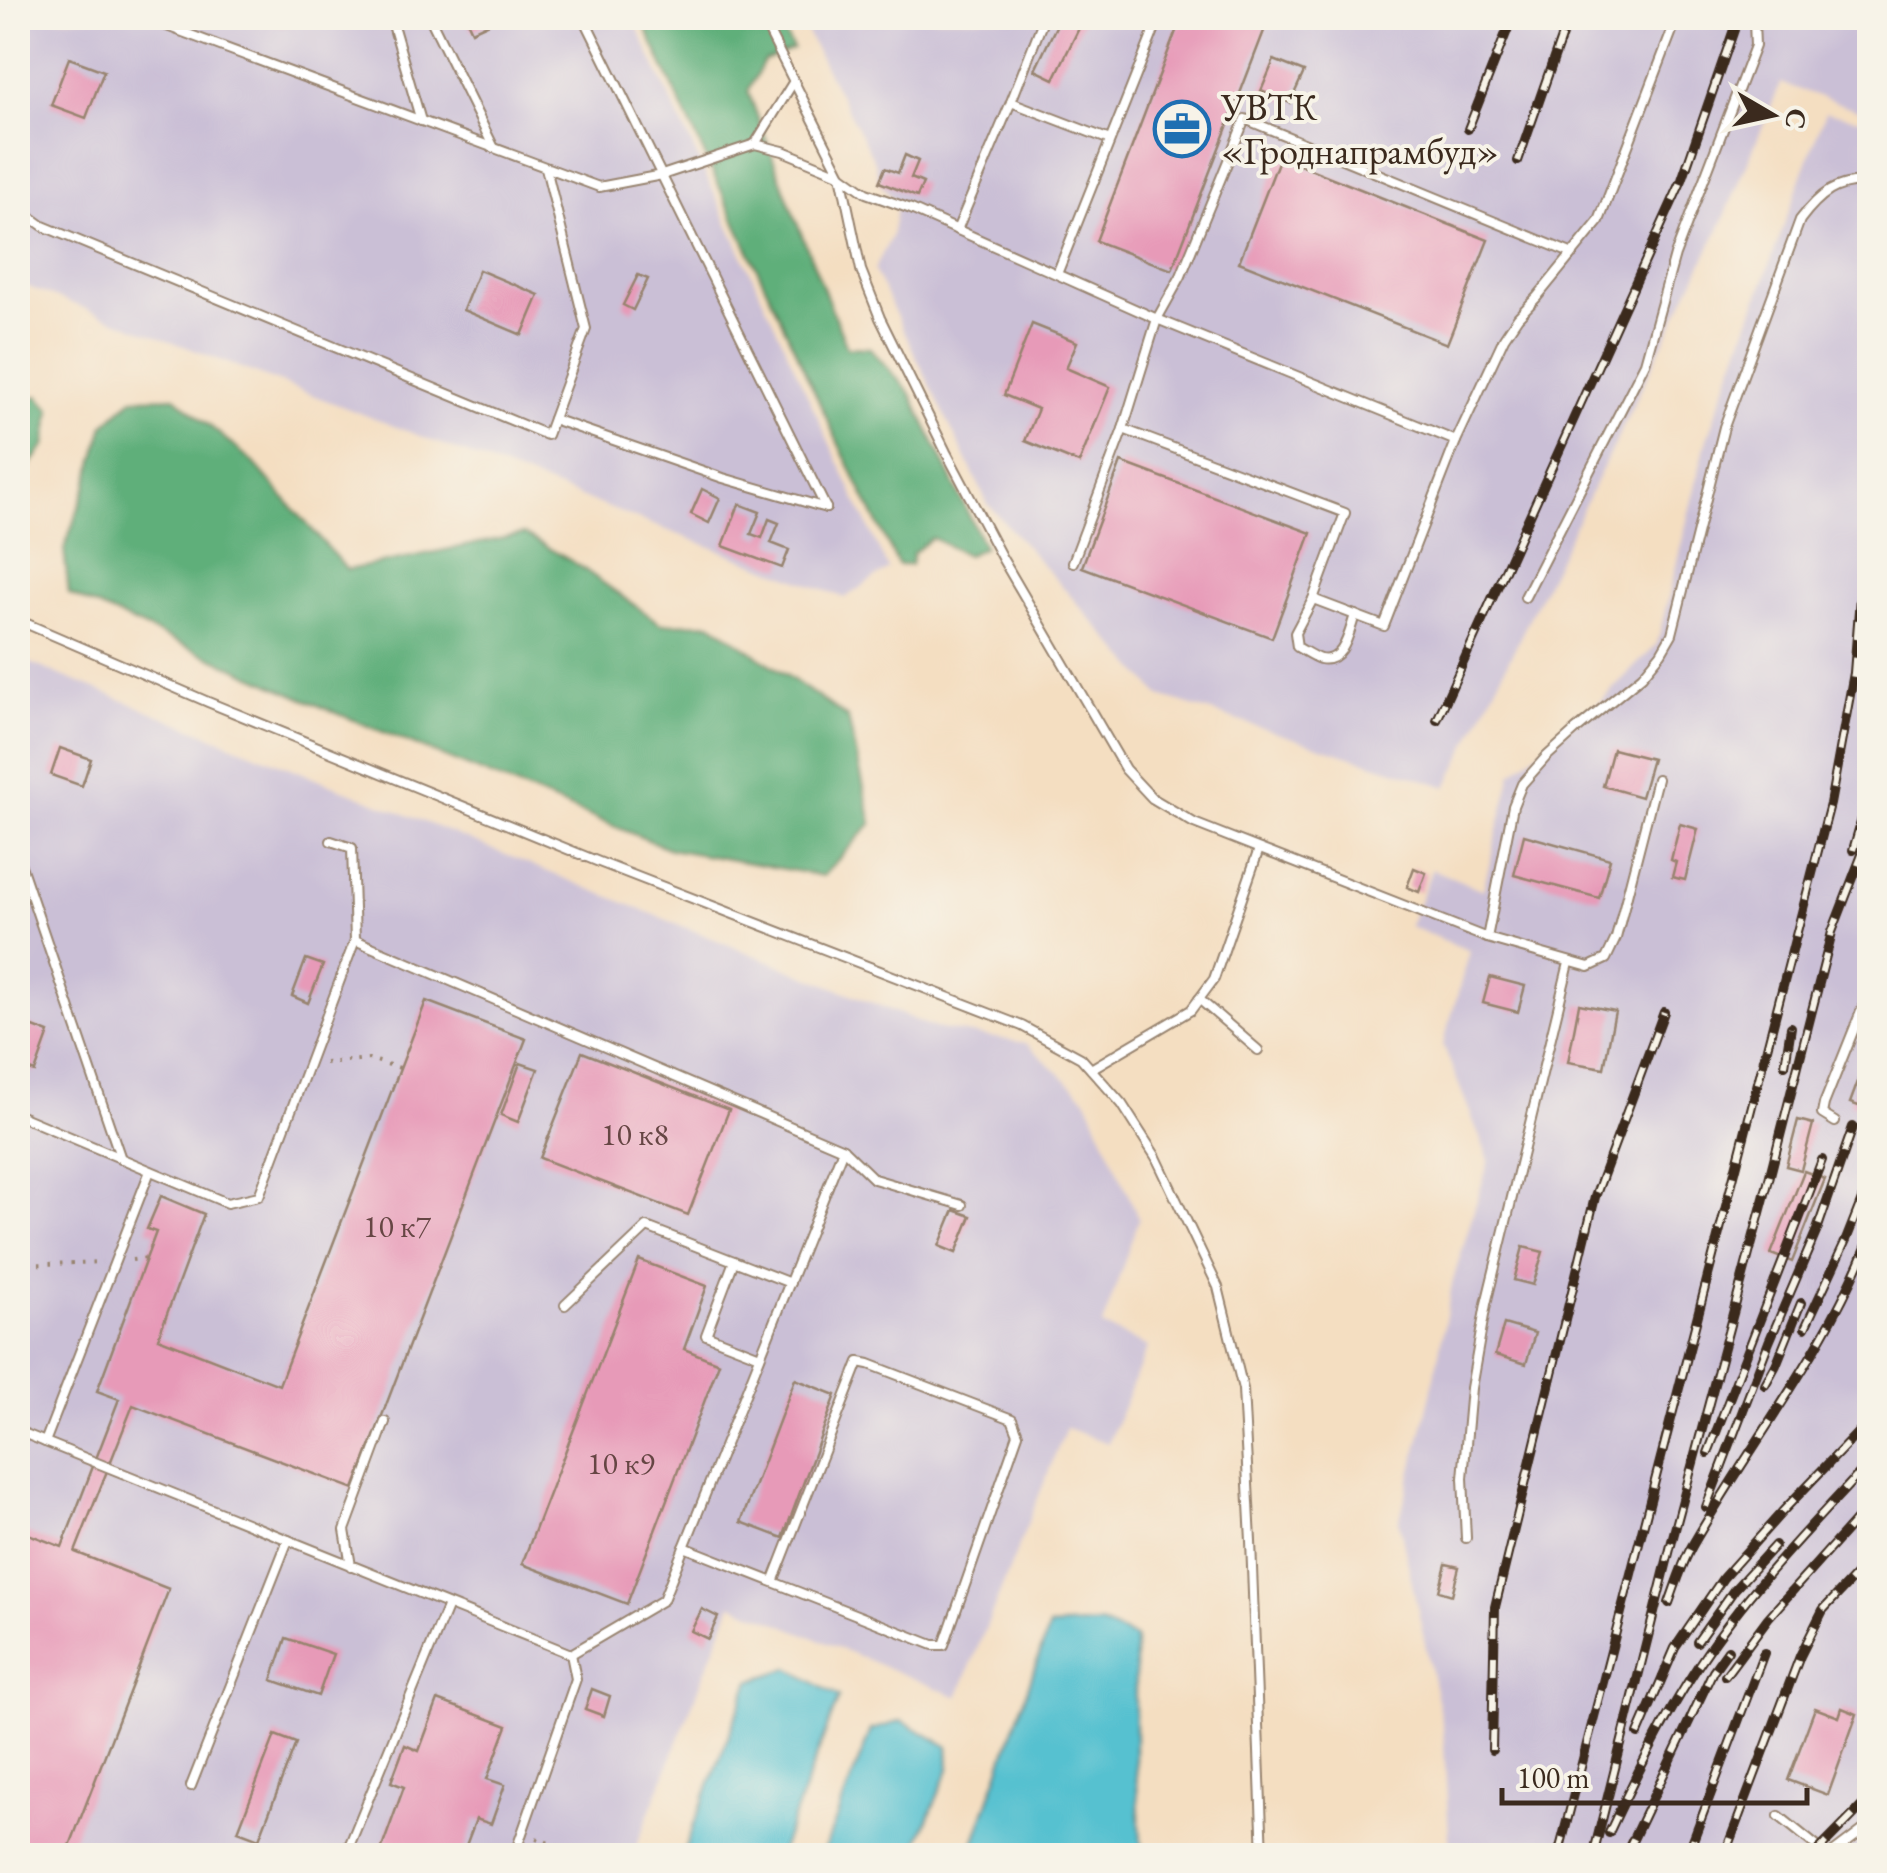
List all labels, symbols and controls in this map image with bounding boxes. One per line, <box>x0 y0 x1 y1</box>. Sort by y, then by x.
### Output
north arrow <box>1722 65 1822 165</box>
place label: УВТК «Гроднапрамбуд» <box>1220 82 1499 175</box>
office icon: УВТК «Гроднапрамбуд» <box>1152 99 1212 159</box>
text: С <box>1777 106 1816 132</box>
house number: 10 к8 <box>601 1113 669 1155</box>
house number: 10 к7 <box>363 1205 432 1247</box>
house number: 10 к9 <box>587 1442 655 1484</box>
scale bar <box>1502 1743 1807 1805</box>
text: 100 m <box>1517 1758 1590 1797</box>

